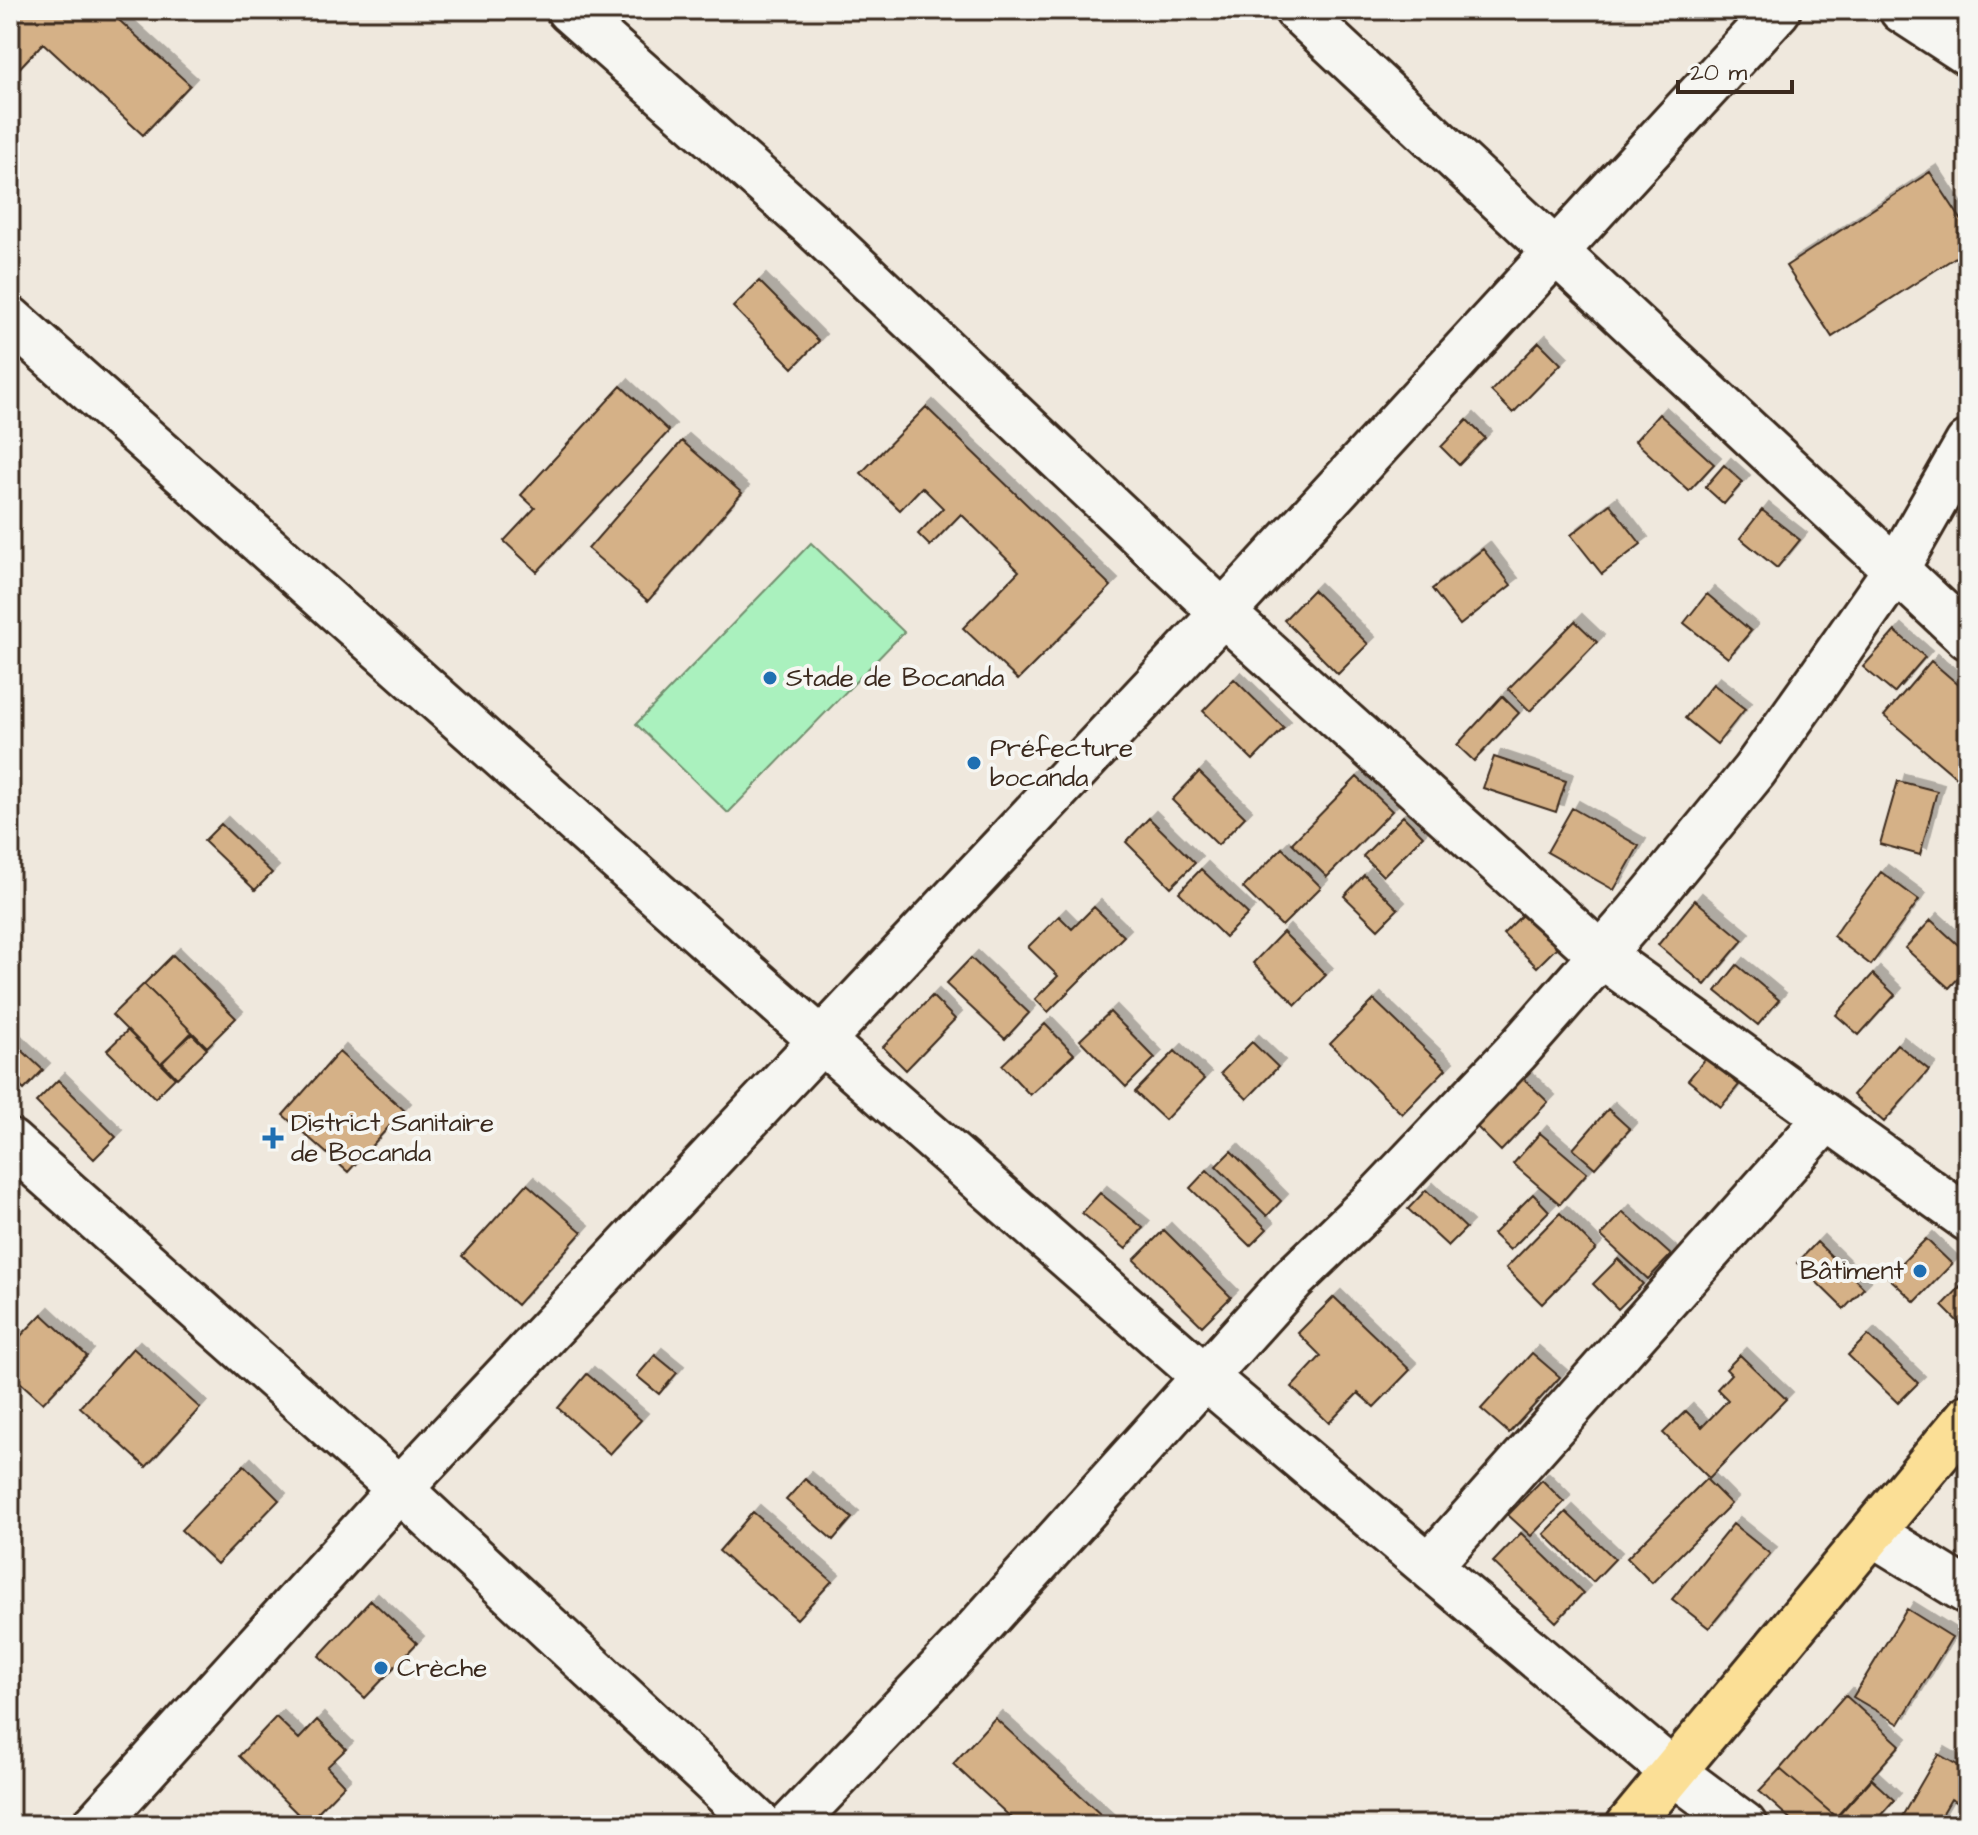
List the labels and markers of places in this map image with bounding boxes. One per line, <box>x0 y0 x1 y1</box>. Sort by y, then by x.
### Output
place label: Stade de Bocanda <box>786 660 1004 696</box>
marker: Stade de Bocanda <box>761 669 779 687</box>
place label: Préfecture bocanda <box>990 730 1133 796</box>
marker: Préfecture bocanda <box>965 754 983 772</box>
place label: District Sanitaire de Bocanda <box>291 1105 494 1171</box>
marker: District Sanitaire de Bocanda <box>262 1127 284 1149</box>
place label: Bâtiment <box>1800 1253 1904 1289</box>
marker: Bâtiment <box>1911 1262 1929 1280</box>
place label: Crèche <box>397 1650 487 1686</box>
marker: Crèche <box>372 1659 390 1677</box>

